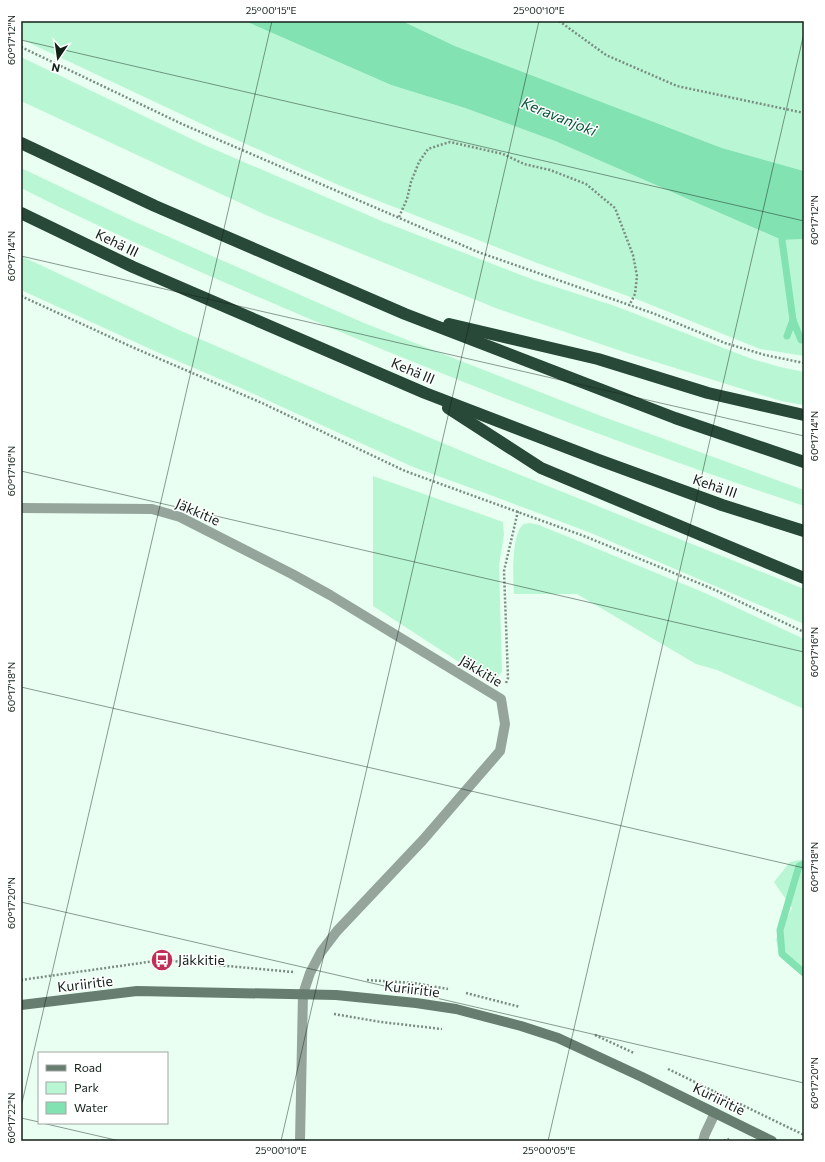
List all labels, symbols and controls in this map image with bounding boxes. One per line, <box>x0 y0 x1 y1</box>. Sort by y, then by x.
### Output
text: 25°00'15"E <box>246 4 296 16</box>
text: 25°00'10"E <box>513 4 565 16</box>
text: 60°17'12"N <box>5 15 17 65</box>
north arrow <box>38 38 78 78</box>
text: N <box>50 61 61 75</box>
water label: Keravanjoki <box>519 93 601 140</box>
text: 60°17'12"N <box>808 195 820 245</box>
street label: Kehä III <box>93 225 142 260</box>
text: 60°17'14"N <box>5 231 17 281</box>
street label: Kehä III <box>389 354 438 387</box>
text: 60°17'14"N <box>808 411 820 461</box>
text: 60°17'16"N <box>5 446 17 496</box>
street label: Kehä III <box>691 470 740 501</box>
street label: Jäkkitie <box>173 494 223 529</box>
text: 60°17'16"N <box>808 627 820 677</box>
street label: Jäkkitie <box>457 651 506 690</box>
text: 60°17'18"N <box>5 662 17 712</box>
text: 60°17'18"N <box>808 842 820 892</box>
text: 60°17'20"N <box>5 877 17 929</box>
bus stop icon: Jäkkitie <box>149 947 175 973</box>
place label: Jäkkitie <box>178 951 225 968</box>
street label: Kuriiritie <box>56 972 114 995</box>
street label: Kuriiritie <box>383 977 441 1000</box>
legend <box>38 1052 168 1124</box>
text: 60°17'20"N <box>808 1057 820 1109</box>
text: Road <box>74 1060 102 1074</box>
street label: Kuriiritie <box>690 1079 748 1118</box>
text: Park <box>74 1080 100 1094</box>
text: 60°17'22"N <box>5 1092 17 1144</box>
text: Water <box>74 1100 108 1114</box>
text: 25°00'10"E <box>255 1144 307 1156</box>
text: 25°00'05"E <box>523 1144 576 1156</box>

